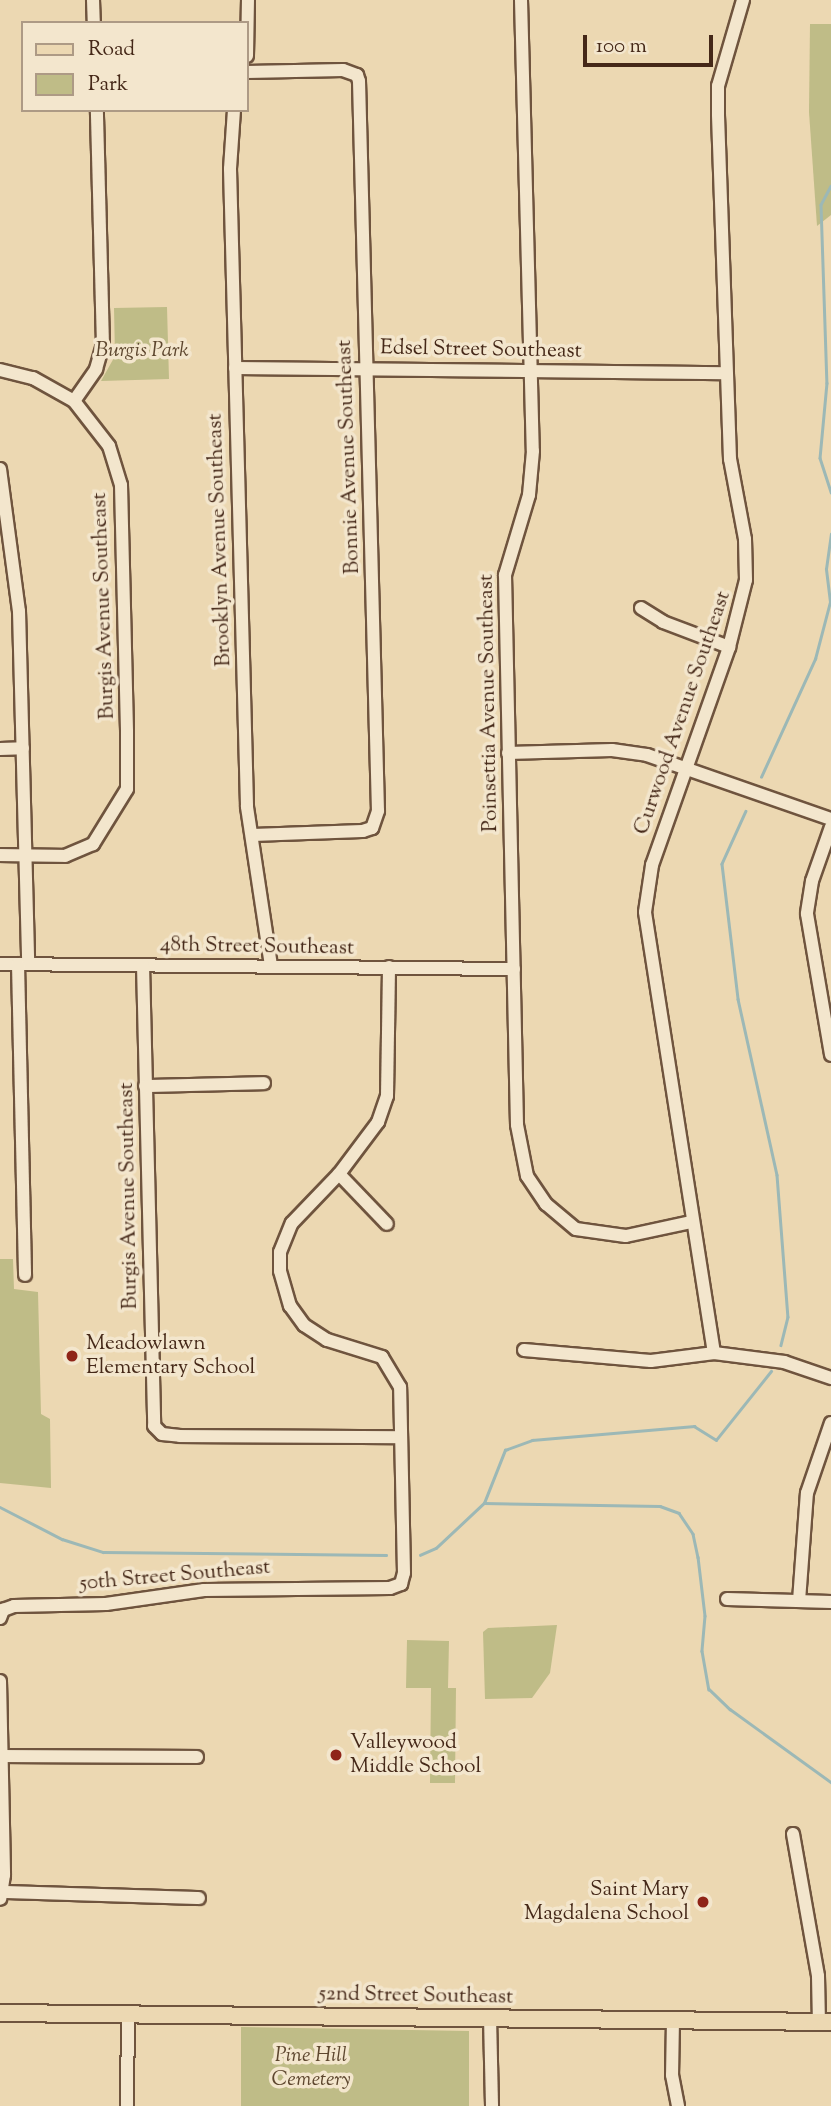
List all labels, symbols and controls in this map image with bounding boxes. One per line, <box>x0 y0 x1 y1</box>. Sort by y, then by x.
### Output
legend <box>21 21 248 112</box>
scale bar <box>586 21 716 65</box>
text: 100 m <box>596 32 647 62</box>
text: Road <box>88 35 135 65</box>
text: Park <box>88 70 128 100</box>
street label: Edsel Street Southeast <box>380 336 582 364</box>
park label: Burgis Park <box>95 338 189 364</box>
street label: Bonnie Avenue Southeast <box>332 339 366 575</box>
street label: Brooklyn Avenue Southeast <box>203 413 237 667</box>
street label: Burgis Avenue Southeast <box>87 492 121 720</box>
street label: Poinsettia Avenue Southeast <box>474 574 504 832</box>
street label: Curwood Avenue Southeast <box>629 588 737 838</box>
street label: 48th Street Southeast <box>160 933 354 961</box>
street label: Burgis Avenue Southeast <box>114 1082 144 1310</box>
place label: Meadowlawn Elementary School <box>86 1331 255 1381</box>
marker: Meadowlawn Elementary School <box>64 1348 80 1364</box>
street label: 50th Street Southeast <box>79 1555 271 1597</box>
place label: Valleywood Middle School <box>350 1730 481 1780</box>
marker: Valleywood Middle School <box>328 1747 344 1763</box>
place label: Saint Mary Magdalena School <box>524 1877 689 1927</box>
marker: Saint Mary Magdalena School <box>695 1894 711 1910</box>
street label: 52nd Street Southeast <box>319 1982 513 2010</box>
park label: Pine Hill Cemetery <box>272 2043 350 2093</box>

